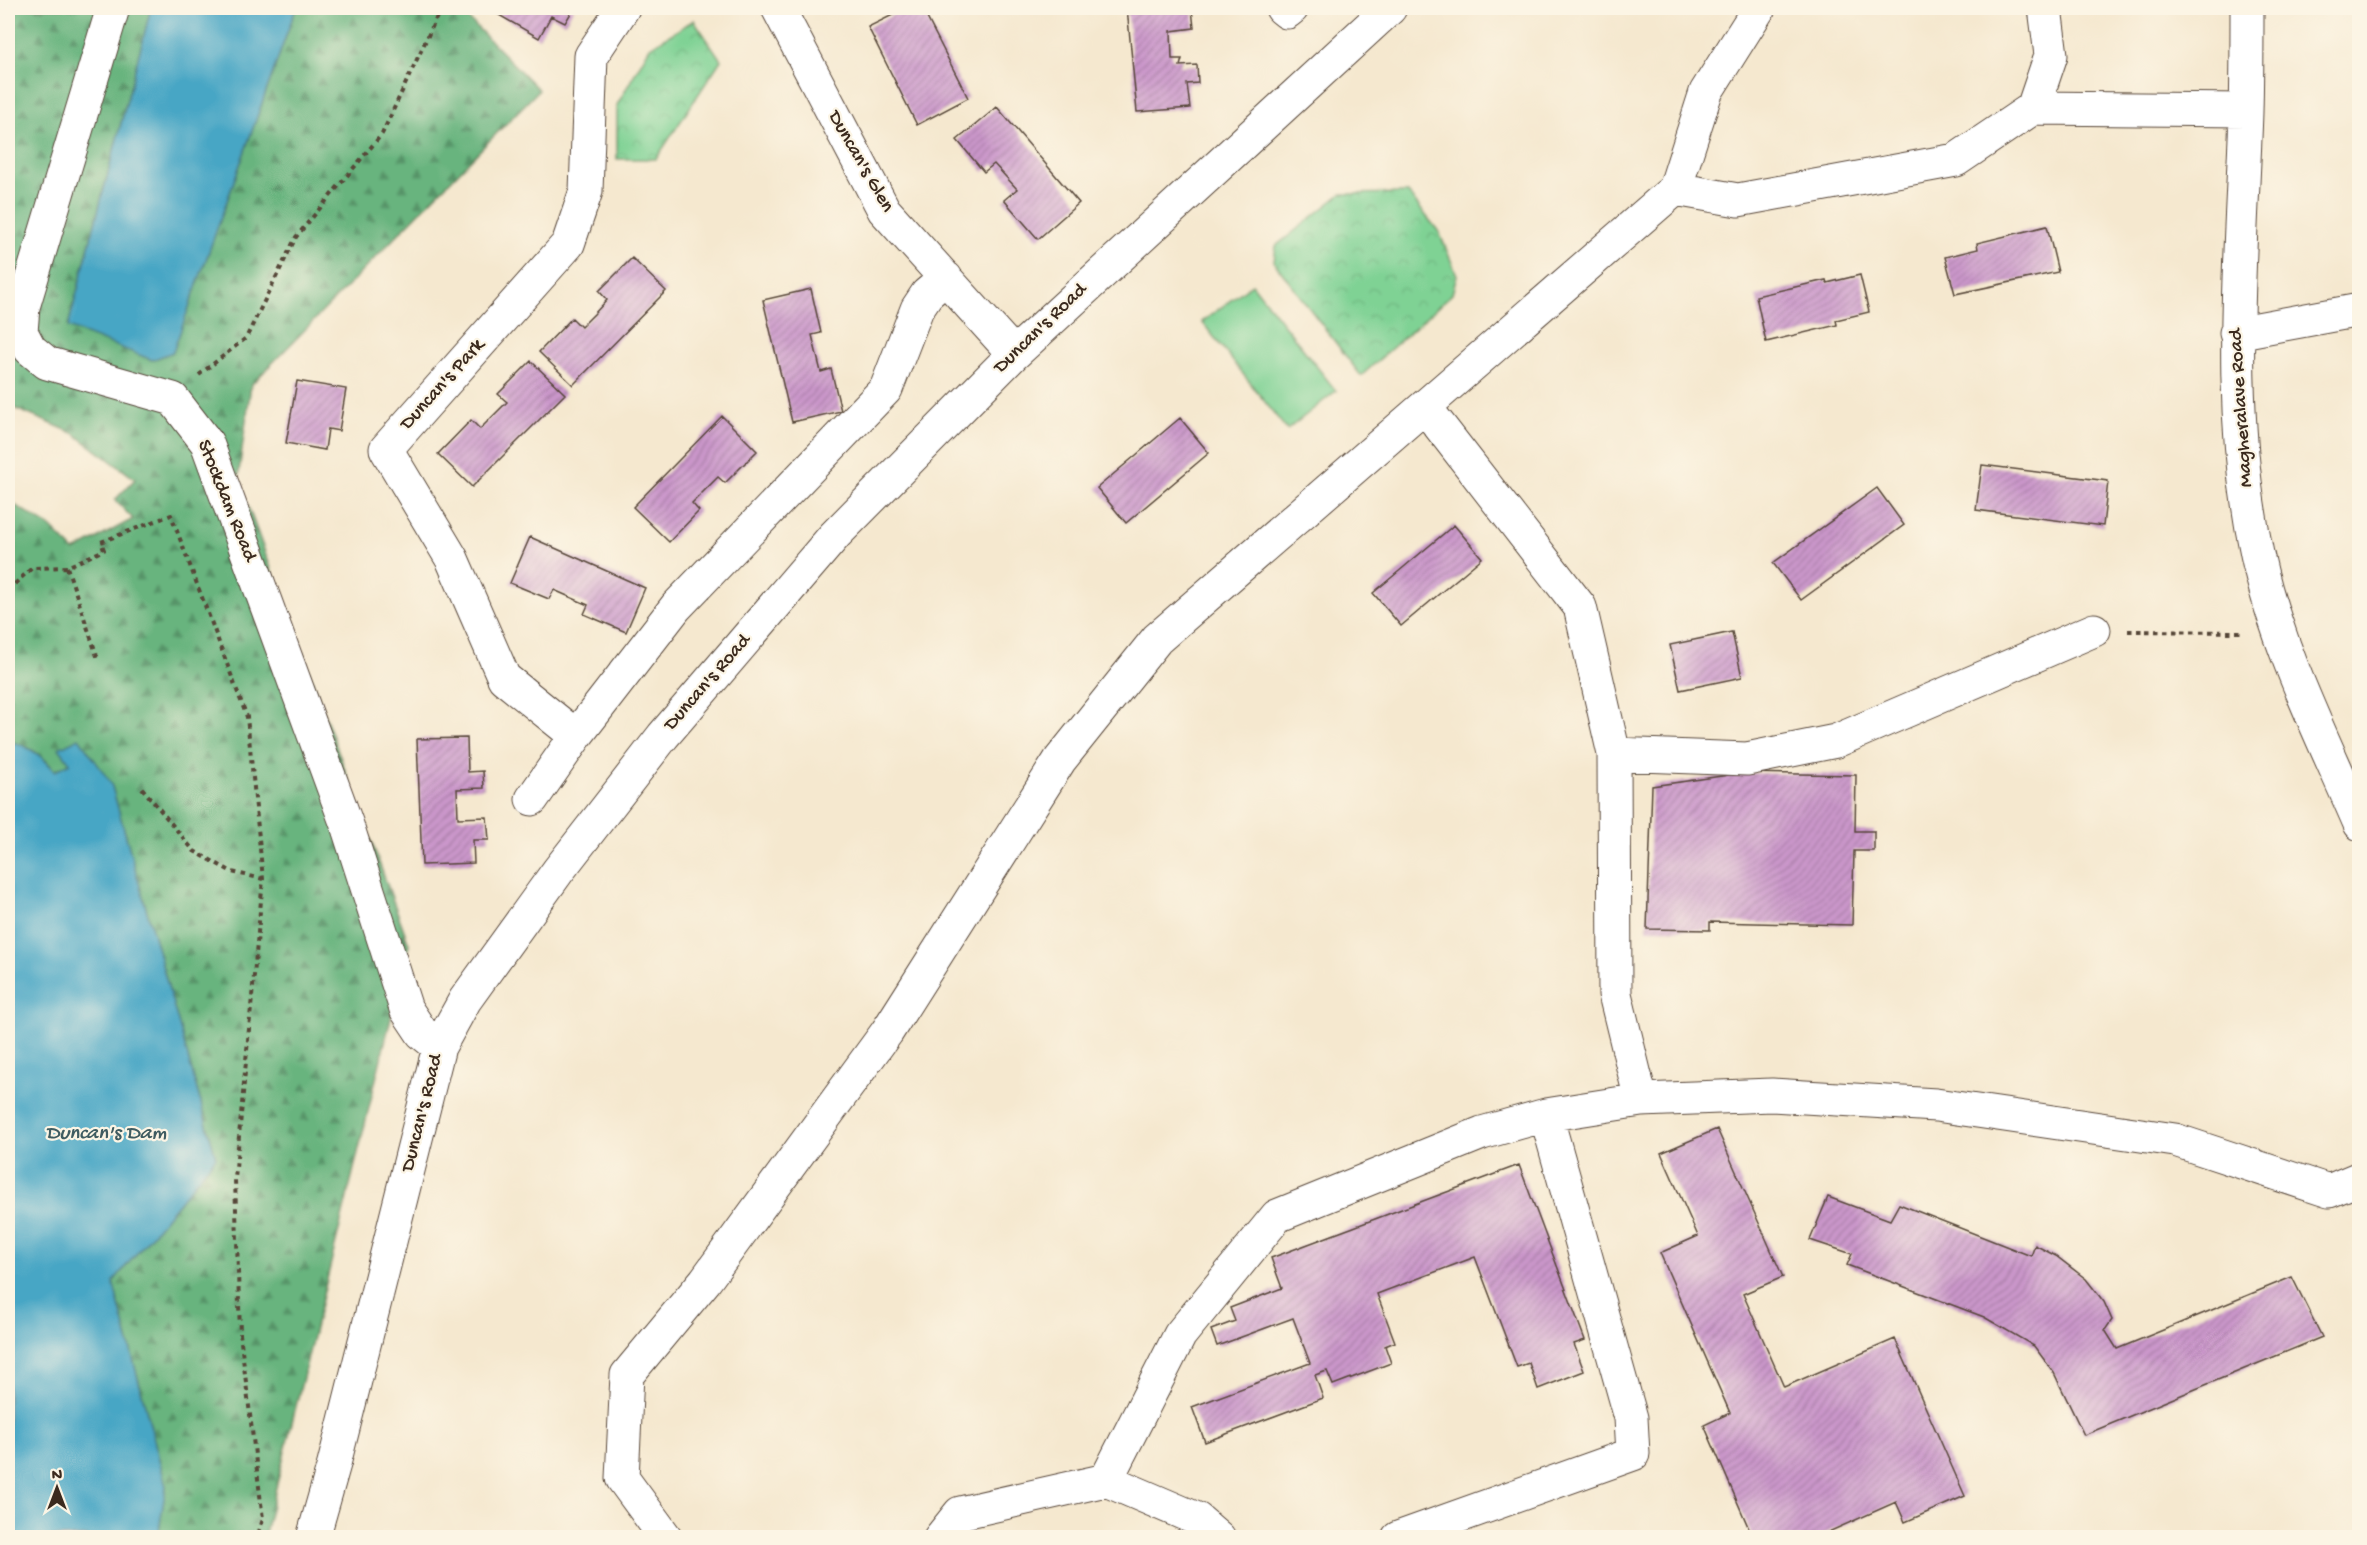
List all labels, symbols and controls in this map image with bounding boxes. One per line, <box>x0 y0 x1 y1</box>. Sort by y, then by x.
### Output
street label: Duncan's Glen <box>821 105 899 217</box>
street label: Duncan's Road <box>988 277 1094 380</box>
street label: Magheralave Road <box>2225 326 2259 488</box>
street label: Duncan's Park <box>395 333 491 437</box>
street label: Stockdam Road <box>191 437 262 567</box>
street label: Duncan's Road <box>659 628 758 737</box>
street label: Duncan's Road <box>397 1050 449 1176</box>
water label: Duncan's Dam <box>46 1122 166 1147</box>
north arrow <box>27 1458 87 1518</box>
text: N <box>52 1467 63 1486</box>

